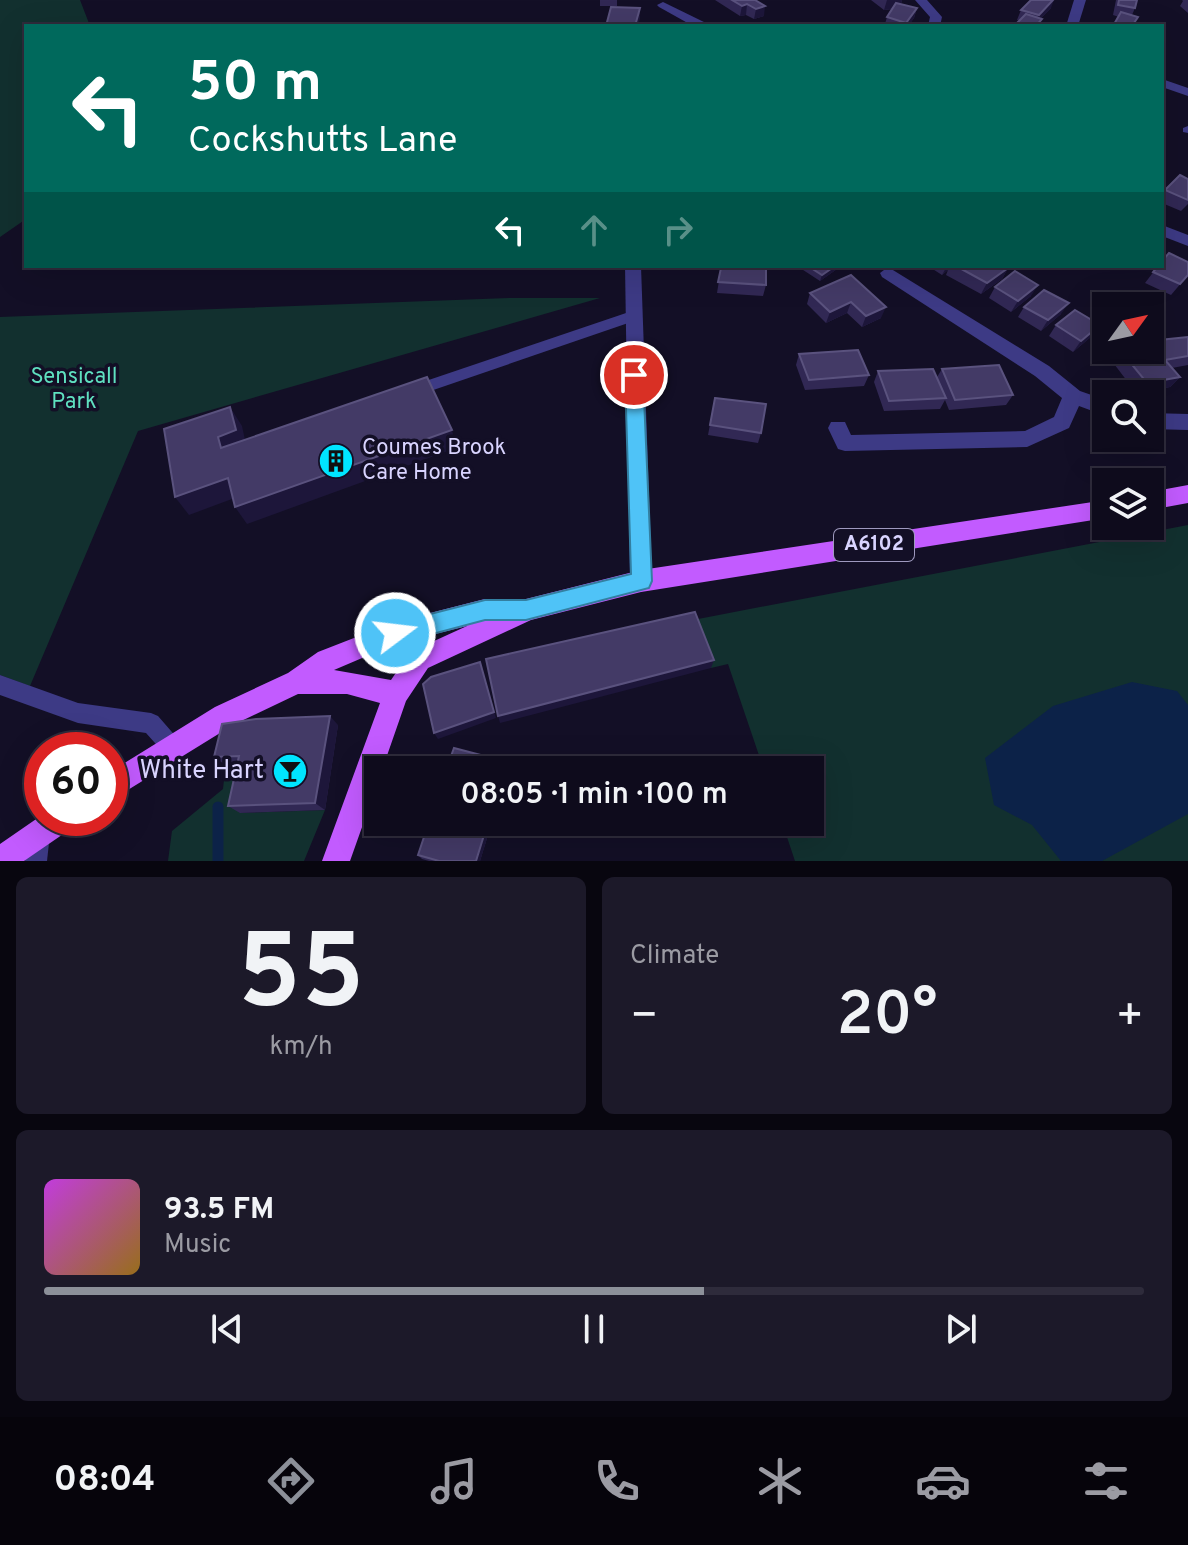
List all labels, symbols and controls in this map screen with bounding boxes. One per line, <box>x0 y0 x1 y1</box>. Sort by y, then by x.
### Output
text: 50 m <box>188 50 322 120</box>
icon: left <box>56 56 160 160</box>
text: Cockshutts Lane <box>188 119 457 165</box>
icon: left <box>488 208 532 252</box>
icon: ahead <box>572 208 616 252</box>
icon: right <box>656 208 700 252</box>
north arrow <box>1092 292 1164 364</box>
map controls <box>1092 292 1164 540</box>
pin <box>600 341 668 409</box>
icon: arrive <box>612 353 656 397</box>
park label: Sensicall Park <box>30 364 118 416</box>
button: search <box>1092 380 1164 452</box>
place label: Coumes Brook Care Home <box>362 435 506 487</box>
building icon: Coumes Brook Care Home <box>317 442 355 480</box>
button: layers <box>1092 468 1164 540</box>
road number: A6102 <box>834 529 914 561</box>
position arrow <box>353 591 437 675</box>
speed limit sign: 60 <box>24 732 128 836</box>
bar icon: White Hart <box>271 752 309 790</box>
place label: White Hart <box>139 755 264 788</box>
text: 08:05 · 1 min · 100 m <box>460 777 728 814</box>
text: 55 <box>237 913 365 1045</box>
text: Climate <box>630 940 719 973</box>
text: 20° <box>837 980 937 1056</box>
text: − <box>630 990 658 1046</box>
text: + <box>1116 990 1144 1046</box>
text: km/h <box>269 1031 333 1064</box>
text: 93.5 FM <box>164 1192 274 1229</box>
text: Music <box>164 1229 231 1262</box>
icon: previous <box>205 1307 249 1351</box>
icon: pause <box>572 1307 616 1351</box>
icon: next <box>939 1307 983 1351</box>
icon: directions <box>263 1453 319 1509</box>
icon: music <box>426 1453 482 1509</box>
icon: phone <box>589 1453 645 1509</box>
icon: climate <box>752 1453 808 1509</box>
icon: car <box>915 1453 971 1509</box>
icon: filters <box>1078 1453 1134 1509</box>
text: 08:04 <box>54 1458 155 1504</box>

